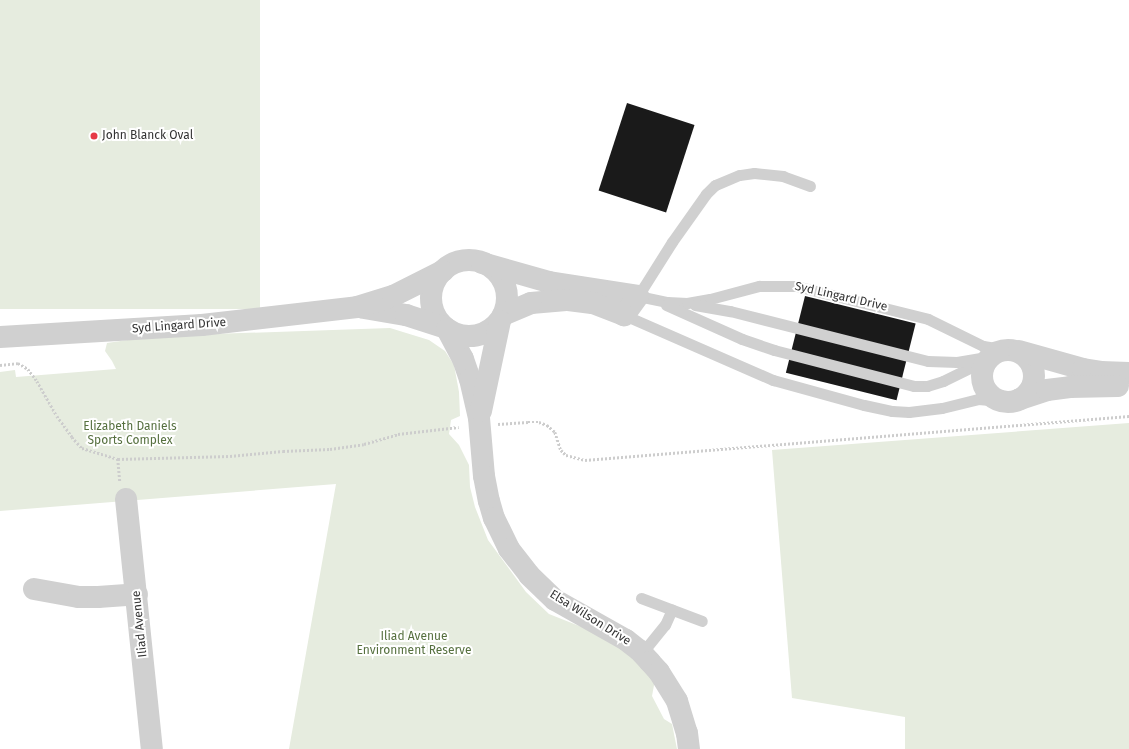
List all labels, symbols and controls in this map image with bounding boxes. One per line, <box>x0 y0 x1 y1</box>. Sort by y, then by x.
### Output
place label: John Blanck Oval <box>102 129 193 143</box>
marker: John Blanck Oval <box>89 131 99 141</box>
street label: Syd Lingard Drive <box>793 279 889 315</box>
street label: Syd Lingard Drive <box>131 316 227 336</box>
park label: Elizabeth Daniels Sports Complex <box>83 420 177 448</box>
street label: Elsa Wilson Drive <box>547 587 633 649</box>
street label: Iliad Avenue <box>129 590 151 658</box>
park label: Iliad Avenue Environment Reserve <box>356 630 472 658</box>

